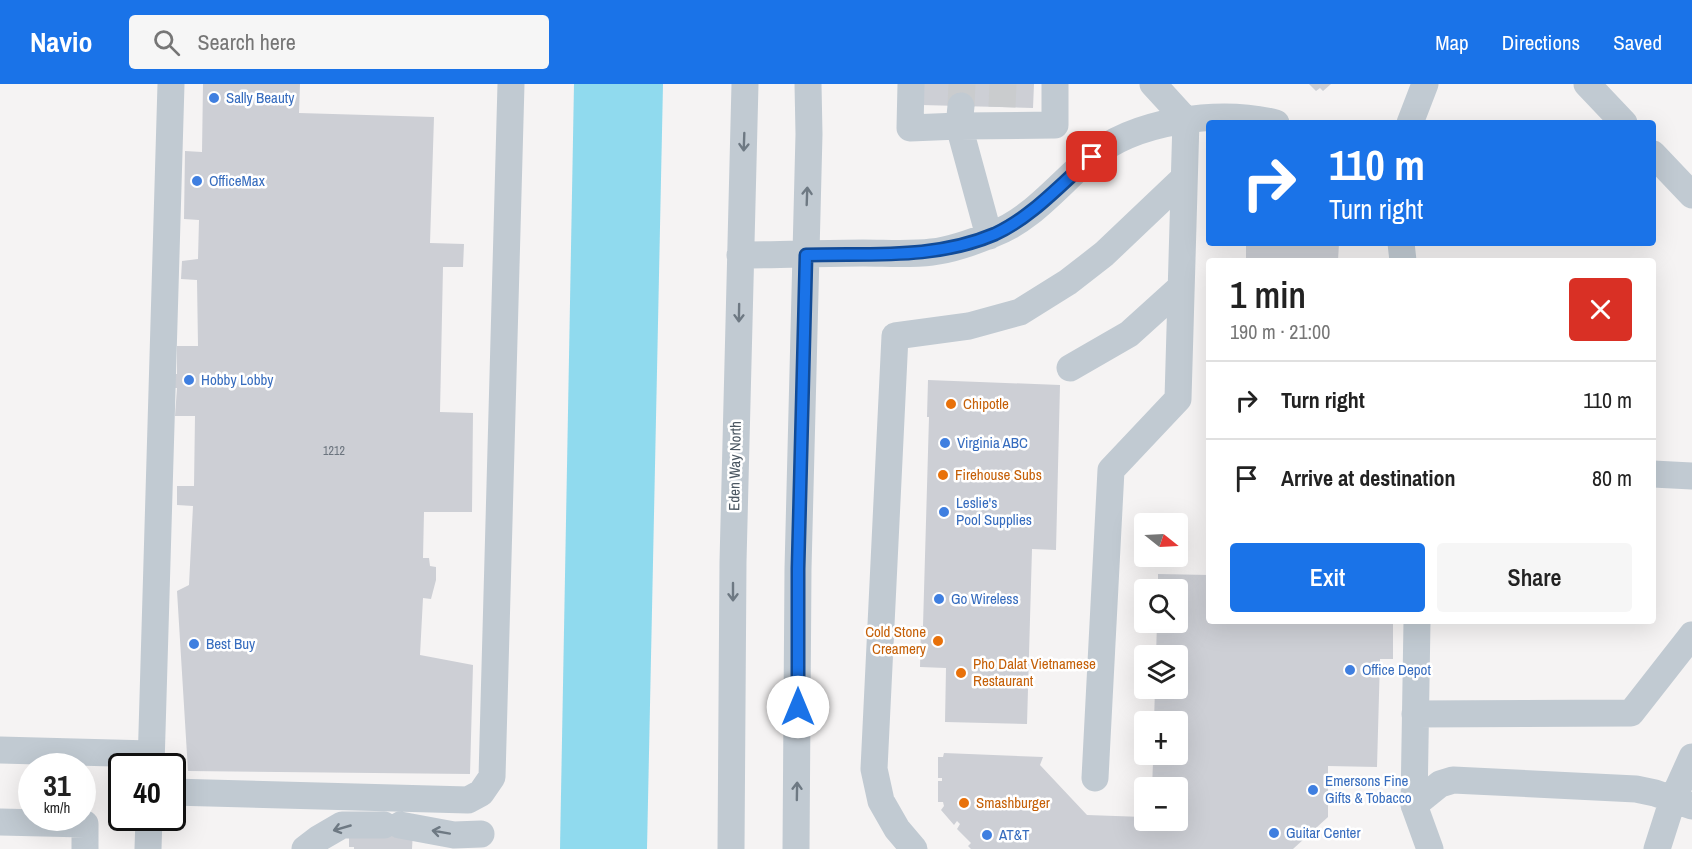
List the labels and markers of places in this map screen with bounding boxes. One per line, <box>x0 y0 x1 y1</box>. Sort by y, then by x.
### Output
place label: Sally Beauty <box>226 87 295 108</box>
marker: Sally Beauty <box>207 91 221 105</box>
pin <box>1066 131 1117 182</box>
place label: OfficeMax <box>209 170 266 191</box>
marker: OfficeMax <box>190 174 204 188</box>
place label: Hobby Lobby <box>201 369 274 390</box>
marker: Hobby Lobby <box>182 373 196 387</box>
place label: Chipotle <box>963 393 1009 414</box>
marker: Chipotle <box>944 397 958 411</box>
place label: Virginia ABC <box>957 432 1028 453</box>
marker: Virginia ABC <box>938 436 952 450</box>
place label: Firehouse Subs <box>955 464 1042 485</box>
marker: Firehouse Subs <box>936 468 950 482</box>
place label: Leslie's Pool Supplies <box>956 492 1032 530</box>
marker: Leslie's Pool Supplies <box>937 505 951 519</box>
place label: Go Wireless <box>951 588 1019 609</box>
marker: Go Wireless <box>932 592 946 606</box>
place label: Cold Stone Creamery <box>865 621 927 659</box>
place label: Best Buy <box>206 633 256 654</box>
marker: Cold Stone Creamery <box>931 634 945 648</box>
marker: Best Buy <box>187 637 201 651</box>
place label: Pho Dalat Vietnamese Restaurant <box>973 653 1096 691</box>
place label: Office Depot <box>1362 659 1431 680</box>
marker: Office Depot <box>1343 663 1357 677</box>
marker: Pho Dalat Vietnamese Restaurant <box>954 666 968 680</box>
place label: Emersons Fine Gifts & Tobacco <box>1325 770 1412 808</box>
marker: Emersons Fine Gifts & Tobacco <box>1306 783 1320 797</box>
place label: Smashburger <box>976 792 1050 813</box>
marker: Smashburger <box>957 796 971 810</box>
place label: Guitar Center <box>1286 822 1361 843</box>
place label: AT&T <box>998 824 1030 845</box>
marker: Guitar Center <box>1267 826 1281 840</box>
marker: AT&T <box>980 828 994 842</box>

